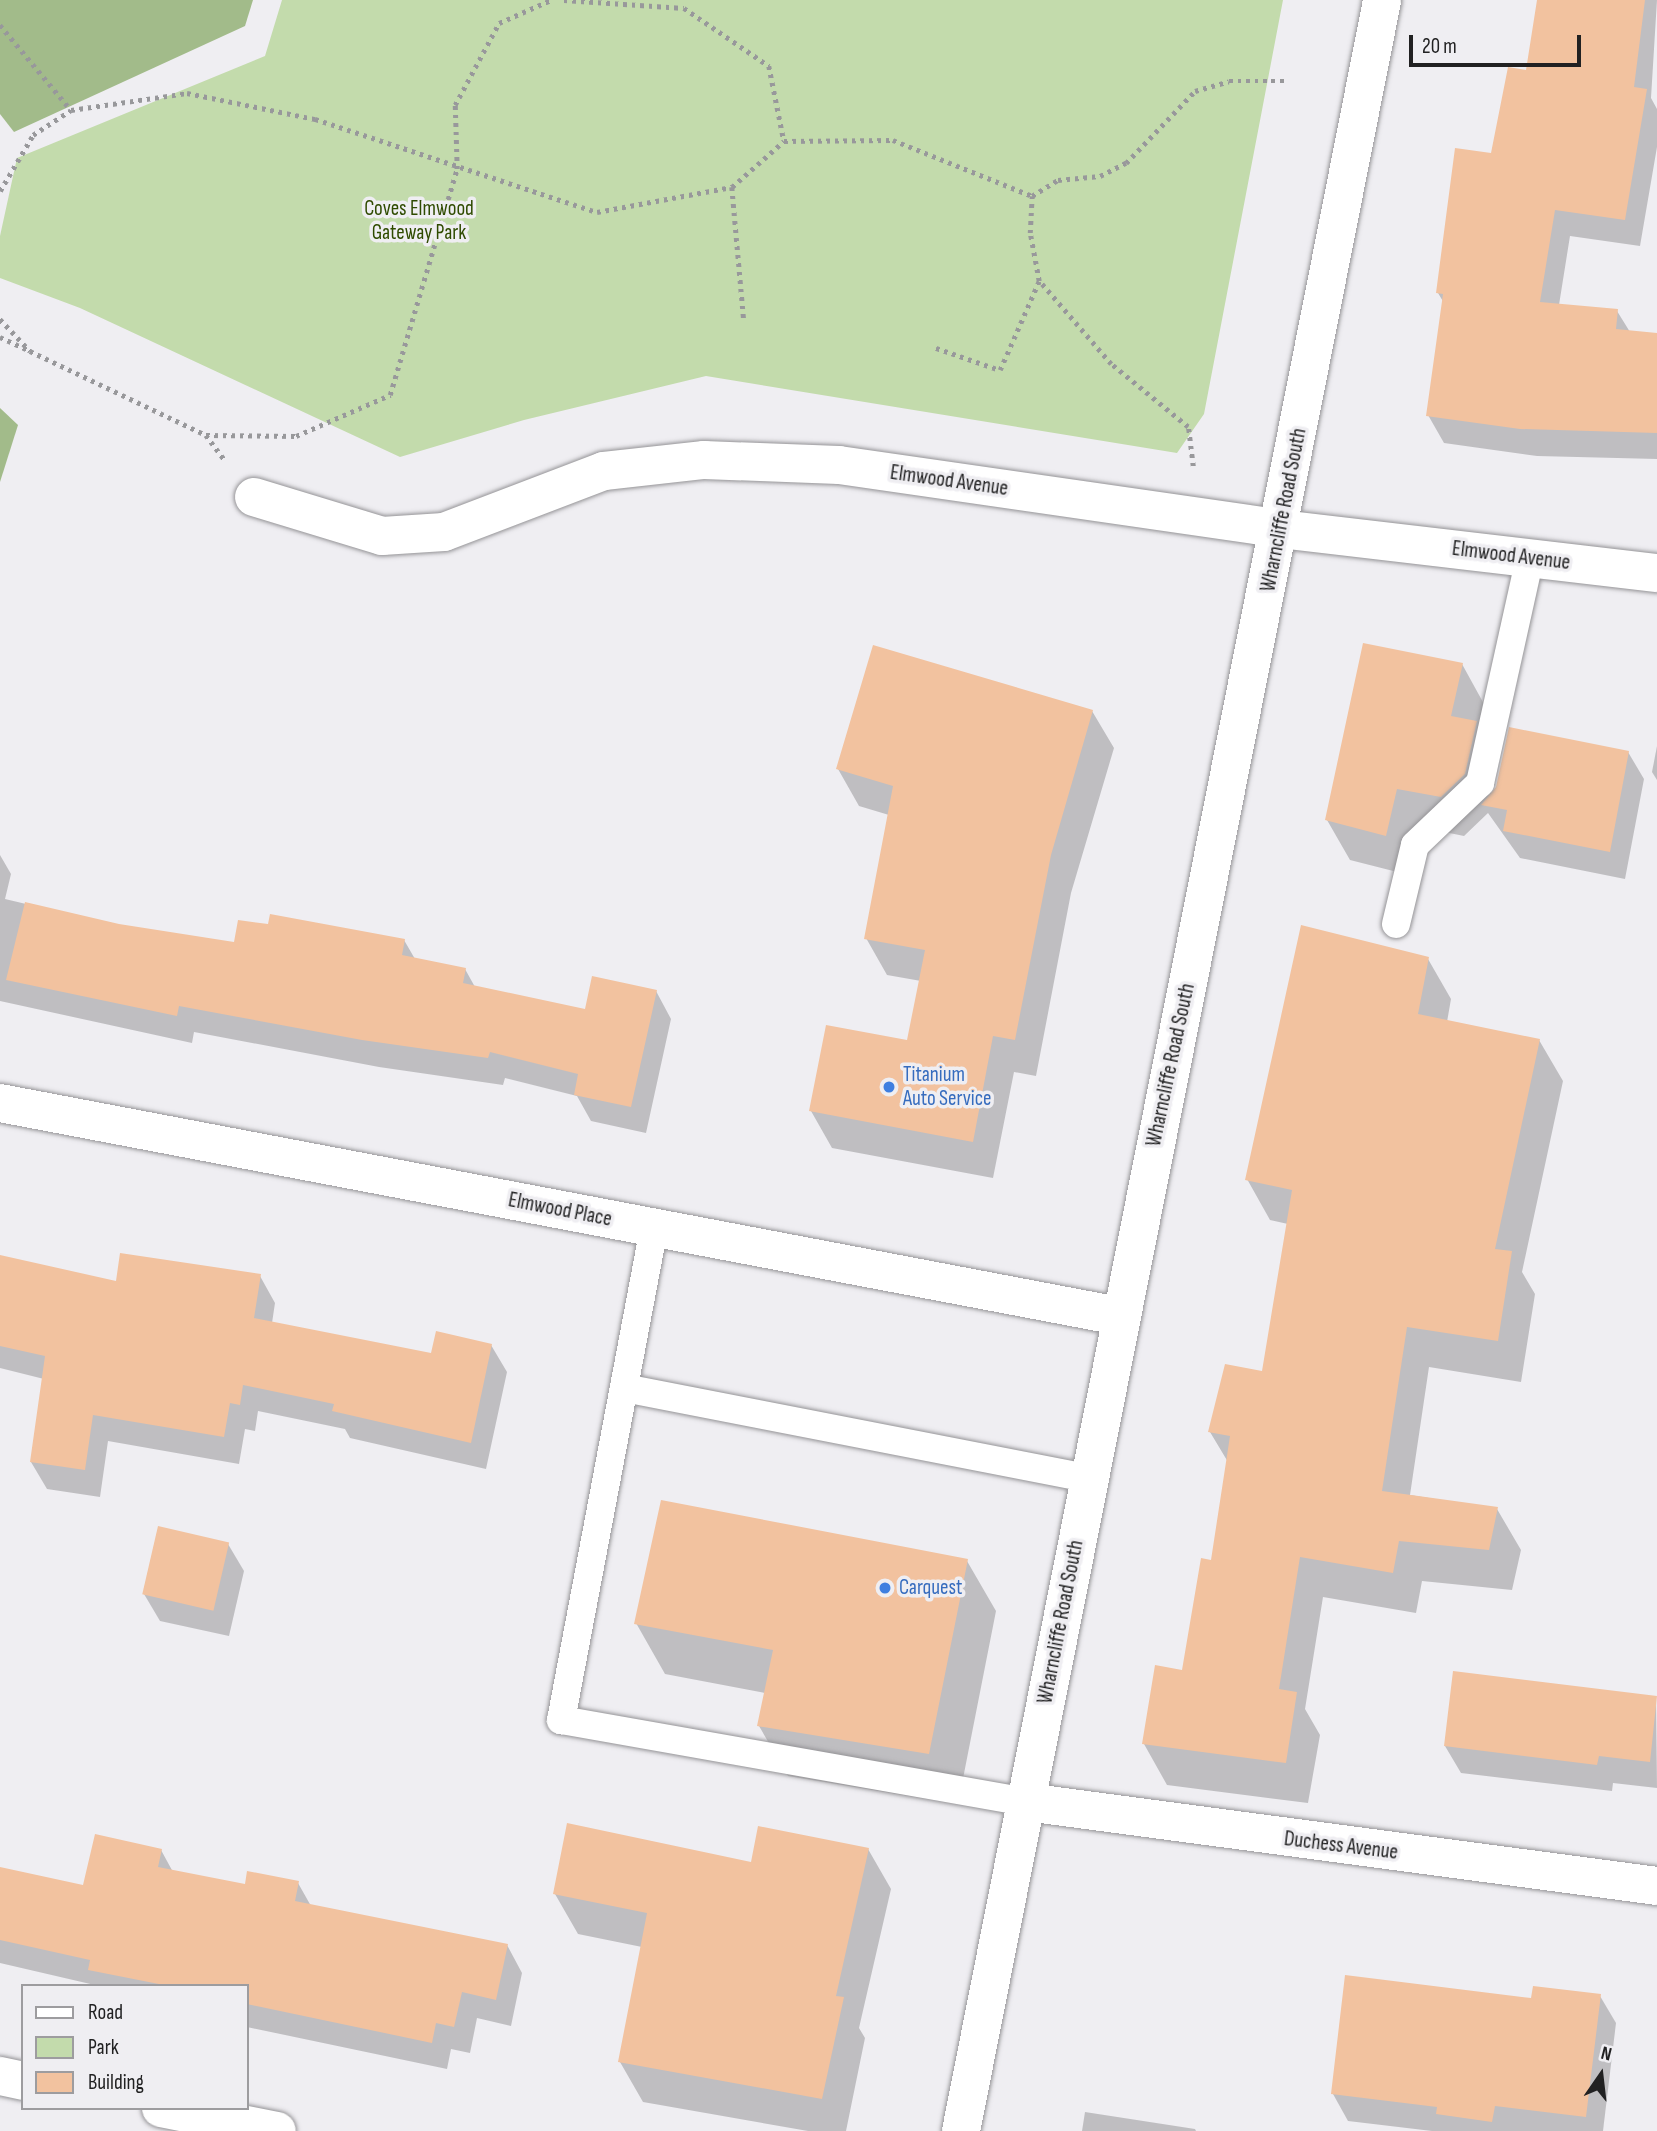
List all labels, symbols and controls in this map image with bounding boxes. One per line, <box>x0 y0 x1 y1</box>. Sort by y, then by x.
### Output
scale bar <box>1412 21 1584 65</box>
text: 20 m <box>1422 34 1457 59</box>
park label: Coves Elmwood Gateway Park <box>364 196 474 246</box>
street label: Wharncliffe Road South <box>1256 426 1312 594</box>
street label: Elmwood Avenue <box>889 460 1009 502</box>
street label: Elmwood Avenue <box>1451 536 1571 576</box>
street label: Wharncliffe Road South <box>1141 981 1201 1149</box>
place label: Titanium Auto Service <box>903 1062 991 1112</box>
marker: Titanium Auto Service <box>881 1079 897 1095</box>
street label: Elmwood Place <box>506 1188 614 1232</box>
street label: Wharncliffe Road South <box>1033 1538 1089 1706</box>
place label: Carquest <box>899 1575 963 1601</box>
marker: Carquest <box>877 1580 893 1596</box>
street label: Duchess Avenue <box>1283 1827 1399 1865</box>
legend <box>21 1984 248 2110</box>
text: Road <box>88 2000 123 2025</box>
text: Park <box>88 2035 119 2060</box>
north arrow <box>1566 2040 1636 2110</box>
text: N <box>1598 2042 1614 2067</box>
text: Building <box>88 2070 144 2095</box>

